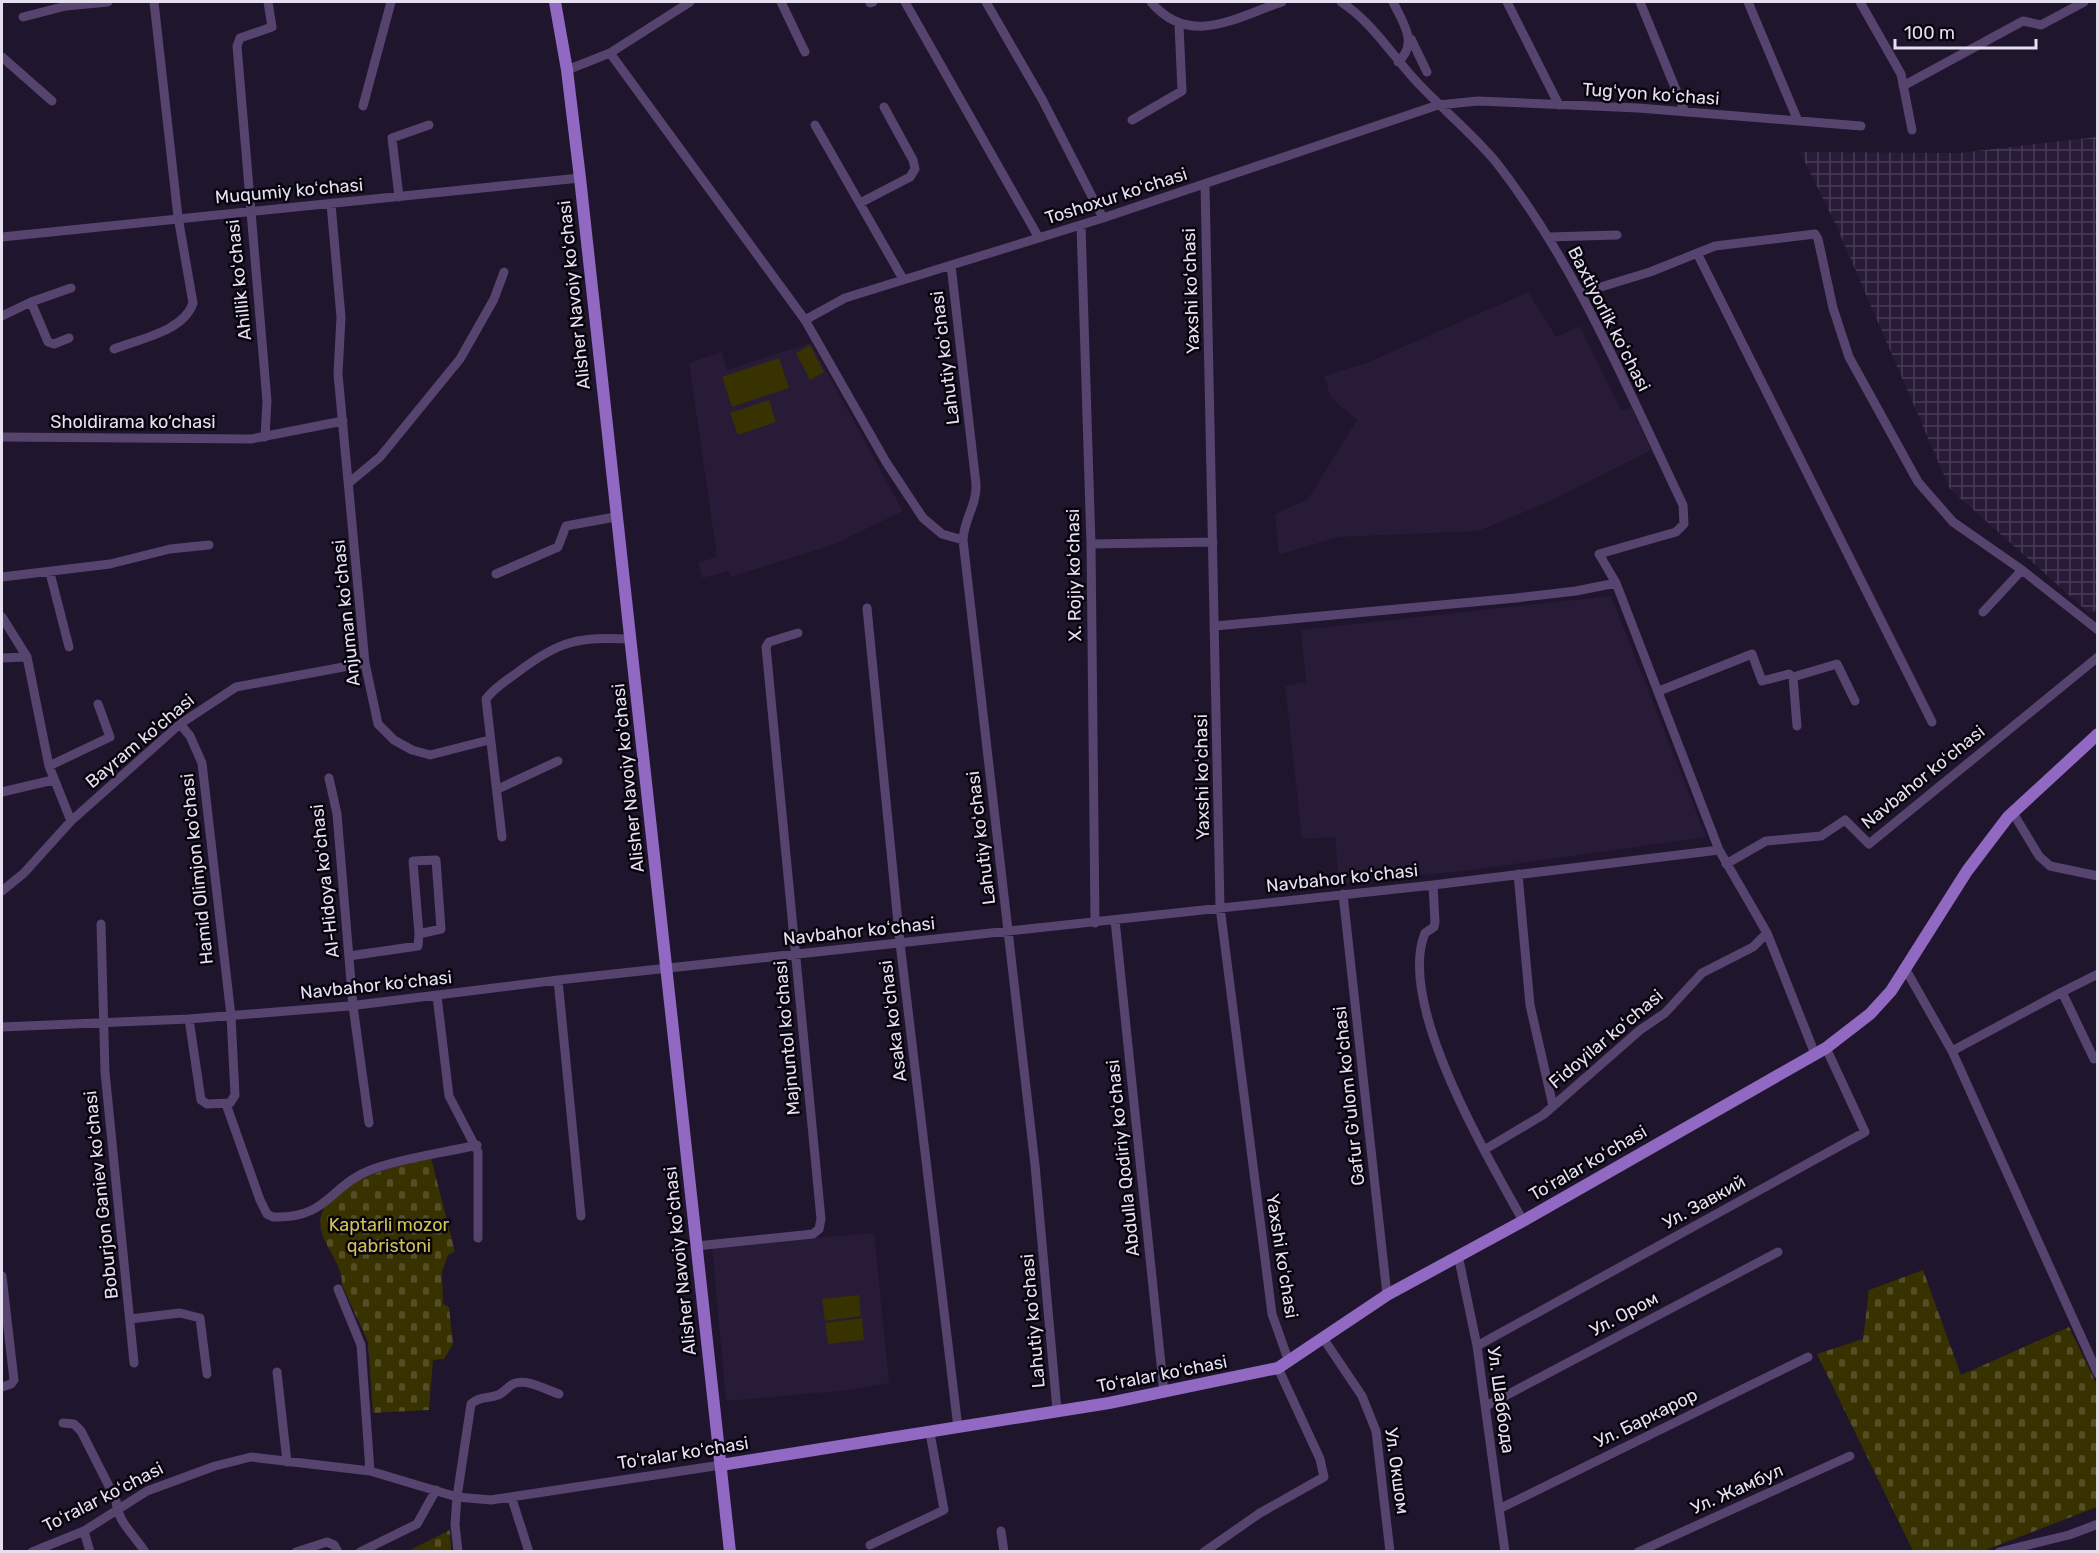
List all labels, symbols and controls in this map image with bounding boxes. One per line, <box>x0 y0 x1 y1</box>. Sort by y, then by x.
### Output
scale bar <box>1895 12 2036 50</box>
text: 100 m <box>1904 22 1955 44</box>
street label: Tugʻyon koʻchasi <box>1582 78 1720 110</box>
street label: Toshoxur koʻchasi <box>1042 163 1190 229</box>
street label: Muqumiy koʻchasi <box>214 174 364 208</box>
street label: Alisher Navoiy koʻchasi <box>553 199 595 391</box>
street label: Ahillik koʻchasi <box>222 218 256 342</box>
street label: Yaxshi koʻchasi <box>1178 228 1204 354</box>
street label: Baxtiyorlik koʻchasi <box>1563 243 1655 395</box>
street label: Lahutiy koʻchasi <box>926 290 964 426</box>
street label: Sholdirama ko‘chasi <box>50 411 216 433</box>
street label: X. Rojiy koʻchasi <box>1062 508 1086 642</box>
street label: Anjuman koʻchasi <box>327 539 365 687</box>
street label: Alisher Navoiy koʻchasi <box>607 682 649 874</box>
street label: Bayram ko'chasi <box>81 689 199 793</box>
street label: Yaxshi koʻchasi <box>1190 714 1214 840</box>
street label: Navbahor koʻchasi <box>1857 720 1989 834</box>
street label: Lahutiy koʻchasi <box>962 770 1000 906</box>
street label: Hamid Olimjon ko'chasi <box>176 772 218 966</box>
street label: Al-Hidoya koʻchasi <box>306 803 344 959</box>
street label: Navbahor koʻchasi <box>1265 859 1419 897</box>
street label: Navbahor koʻchasi <box>782 912 936 950</box>
street label: Asaka koʻchasi <box>875 959 911 1083</box>
street label: Majnuntol koʻchasi <box>769 960 805 1116</box>
street label: Navbahor koʻchasi <box>299 966 453 1004</box>
street label: Fidoyilar koʻchasi <box>1544 985 1668 1093</box>
street label: Gafur Gʻulom koʻchasi <box>1329 1005 1369 1187</box>
street label: Abdulla Qodiriy koʻchasi <box>1102 1059 1144 1257</box>
street label: Boburjon Ganiev koʻchasi <box>79 1090 123 1300</box>
street label: Toʻralar koʻchasi <box>1525 1120 1651 1206</box>
street label: Alisher Navoiy koʻchasi <box>659 1165 701 1357</box>
street label: Ул. Завкий <box>1659 1170 1749 1234</box>
street label: Yaxshi koʻchasi <box>1261 1192 1303 1320</box>
park label: Kaptarli mozor qabristoni <box>329 1214 449 1257</box>
street label: Lahutiy koʻchasi <box>1016 1253 1050 1389</box>
street label: Ул. Ором <box>1586 1287 1662 1341</box>
street label: Ул. Шаббода <box>1483 1345 1519 1455</box>
street label: Toʻralar koʻchasi <box>1095 1351 1229 1397</box>
street label: Ул. Баркарор <box>1591 1384 1701 1452</box>
street label: Ул. Окшом <box>1380 1426 1414 1516</box>
street label: Toʻralar koʻchasi <box>616 1432 750 1474</box>
street label: Toʻralar koʻchasi <box>39 1457 167 1537</box>
street label: Ул. Жамбул <box>1687 1459 1787 1519</box>

